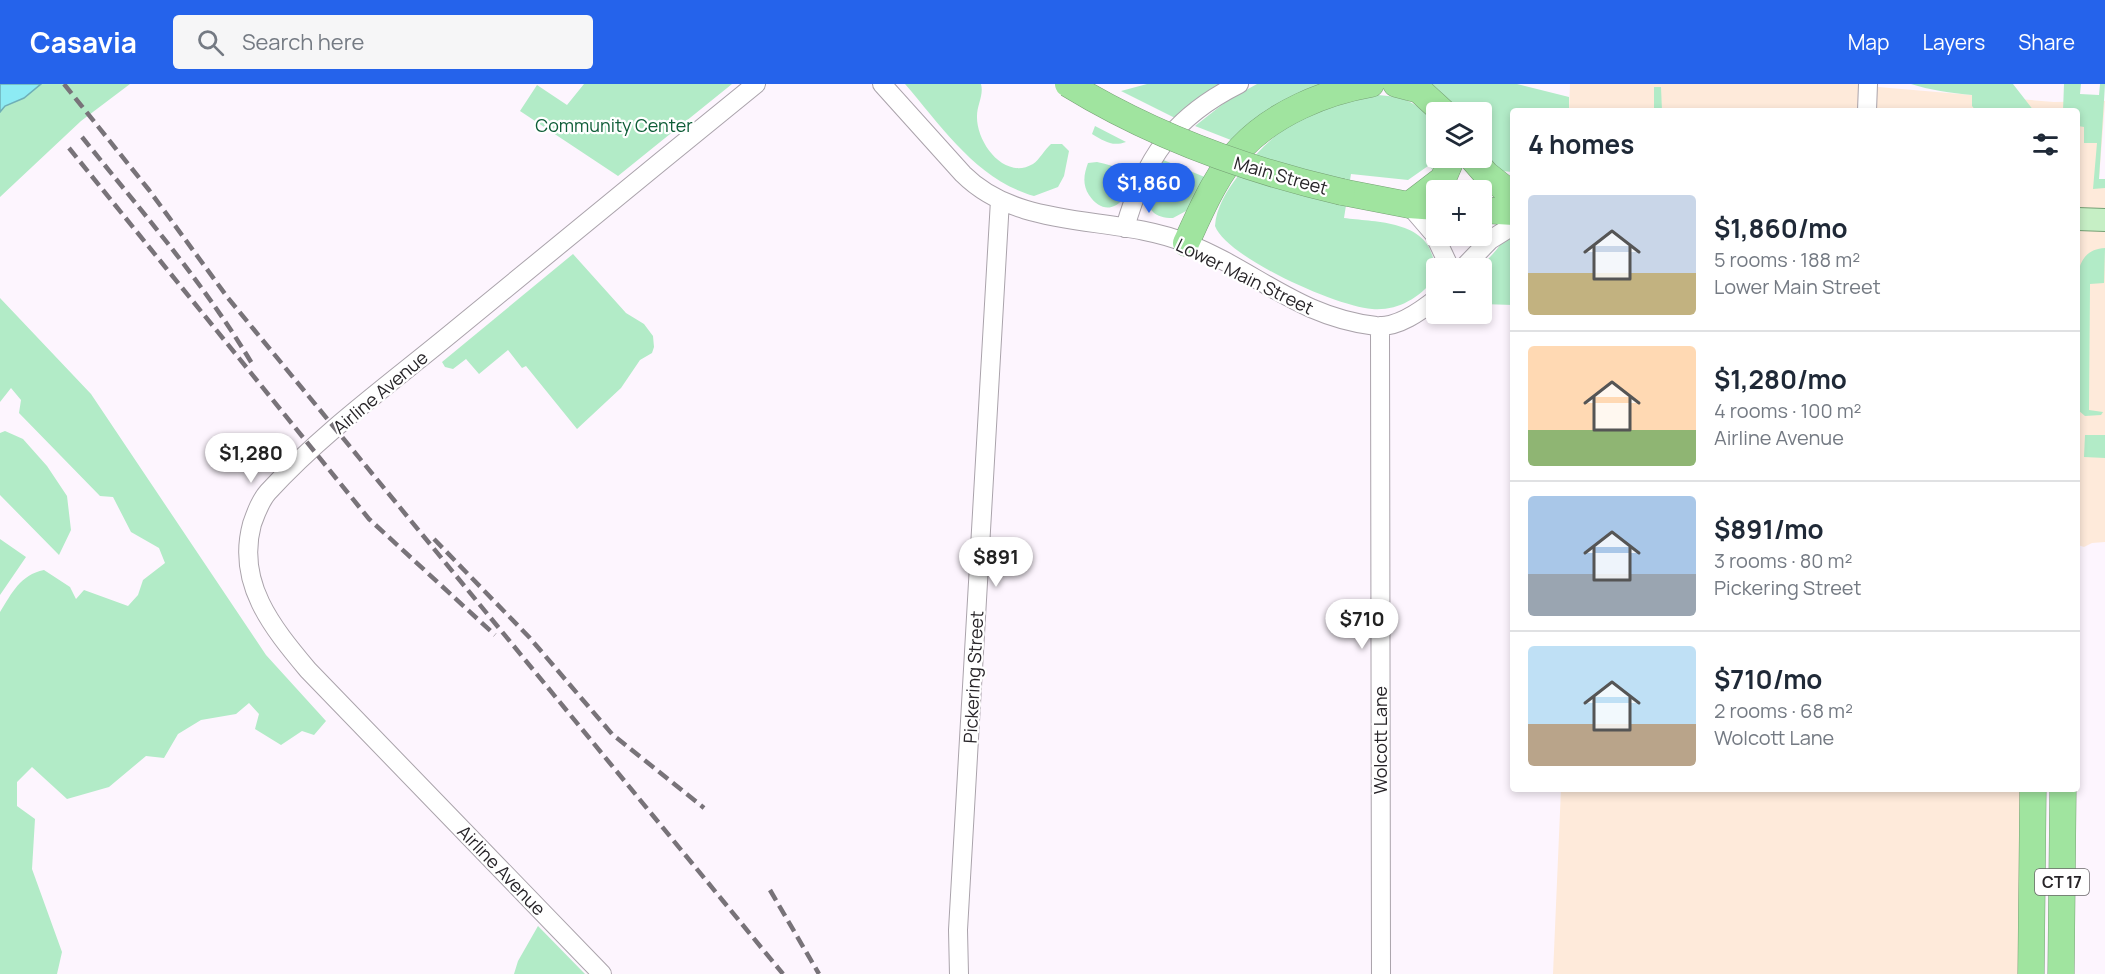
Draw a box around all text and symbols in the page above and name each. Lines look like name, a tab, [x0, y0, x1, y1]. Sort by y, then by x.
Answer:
search box	[173, 15, 593, 69]
text: Casavia	[30, 23, 137, 61]
icon: search	[194, 26, 227, 59]
text: Search here	[242, 27, 364, 57]
text: Map	[1848, 28, 1889, 56]
text: Layers	[1922, 28, 1985, 56]
text: Share	[2018, 28, 2075, 56]
map controls	[1426, 102, 1492, 324]
button: layers	[1426, 102, 1492, 168]
park label: Community Center	[535, 113, 693, 137]
text: 4 homes	[1528, 126, 1634, 162]
icon: filters	[2029, 128, 2062, 161]
street label: Main Street	[1231, 150, 1331, 200]
pin: $1,860	[1100, 163, 1198, 214]
text: $1,860	[1117, 169, 1181, 196]
button: +	[1426, 180, 1492, 246]
text: $1,860/mo	[1714, 210, 1847, 246]
icon: home	[1576, 219, 1648, 291]
street label: Lower Main Street	[1172, 232, 1318, 320]
text: 5 rooms · 188 m²	[1714, 246, 1860, 273]
button: −	[1426, 258, 1492, 324]
text: Lower Main Street	[1714, 273, 1881, 300]
street label: Airline Avenue	[328, 345, 432, 439]
text: $1,280/mo	[1714, 361, 1847, 397]
icon: home	[1576, 370, 1648, 442]
text: 4 rooms · 100 m²	[1714, 397, 1862, 424]
text: Airline Avenue	[1714, 424, 1844, 451]
pin: $1,280	[202, 433, 300, 484]
text: $1,280	[219, 439, 283, 466]
text: $891/mo	[1714, 511, 1824, 547]
icon: home	[1576, 520, 1648, 592]
pin: $891	[960, 537, 1032, 588]
text: $891	[973, 543, 1019, 570]
text: 3 rooms · 80 m²	[1714, 547, 1853, 574]
text: Pickering Street	[1714, 574, 1862, 601]
pin: $710	[1326, 599, 1398, 650]
text: $710	[1339, 605, 1385, 632]
street label: Pickering Street	[958, 610, 988, 744]
text: $710/mo	[1714, 661, 1822, 697]
icon: home	[1576, 670, 1648, 742]
street label: Wolcott Lane	[1368, 686, 1392, 794]
text: 2 rooms · 68 m²	[1714, 697, 1853, 724]
text: Wolcott Lane	[1714, 724, 1834, 751]
street label: Airline Avenue	[453, 820, 551, 920]
road number: CT 17	[2035, 869, 2089, 895]

